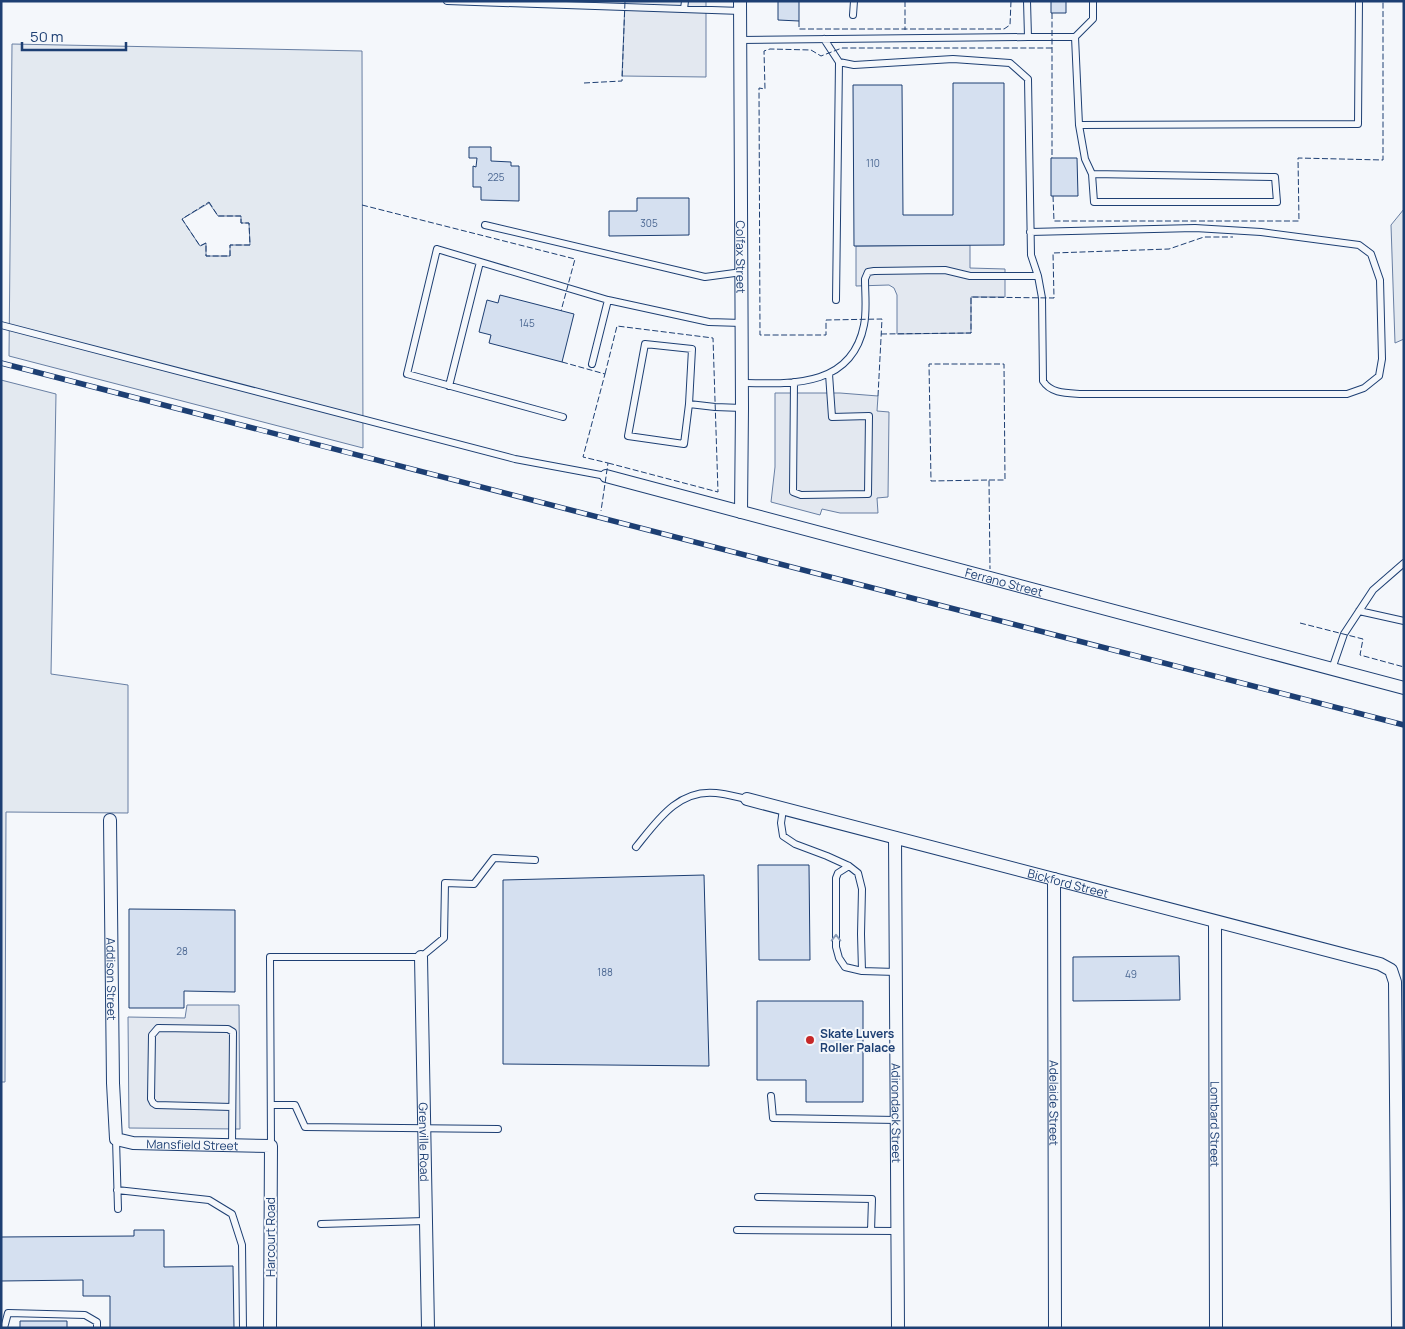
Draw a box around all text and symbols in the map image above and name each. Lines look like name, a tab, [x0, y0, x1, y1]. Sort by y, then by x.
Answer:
scale bar	[22, 20, 126, 52]
text: 50 m	[30, 26, 64, 47]
house number: 110	[866, 156, 880, 170]
house number: 225	[487, 170, 505, 184]
house number: 305	[640, 216, 658, 230]
street label: Colfax Street	[733, 220, 750, 294]
house number: 145	[519, 316, 535, 330]
street label: Ferrano Street	[963, 563, 1045, 600]
street label: Bickford Street	[1026, 864, 1111, 901]
one-way arrow	[831, 934, 841, 942]
street label: Addison Street	[103, 937, 121, 1021]
house number: 28	[176, 944, 188, 958]
house number: 188	[597, 965, 613, 979]
house number: 49	[1125, 967, 1137, 981]
place label: Skate Luvers Roller Palace	[820, 1025, 895, 1056]
marker: Skate Luvers Roller Palace	[804, 1034, 816, 1046]
street label: Adelaide Street	[1046, 1060, 1063, 1146]
street label: Adirondack Street	[888, 1063, 905, 1163]
street label: Lombard Street	[1207, 1081, 1224, 1167]
street label: Grenville Road	[415, 1102, 434, 1182]
street label: Mansfield Street	[146, 1135, 239, 1154]
street label: Harcourt Road	[262, 1197, 279, 1277]

